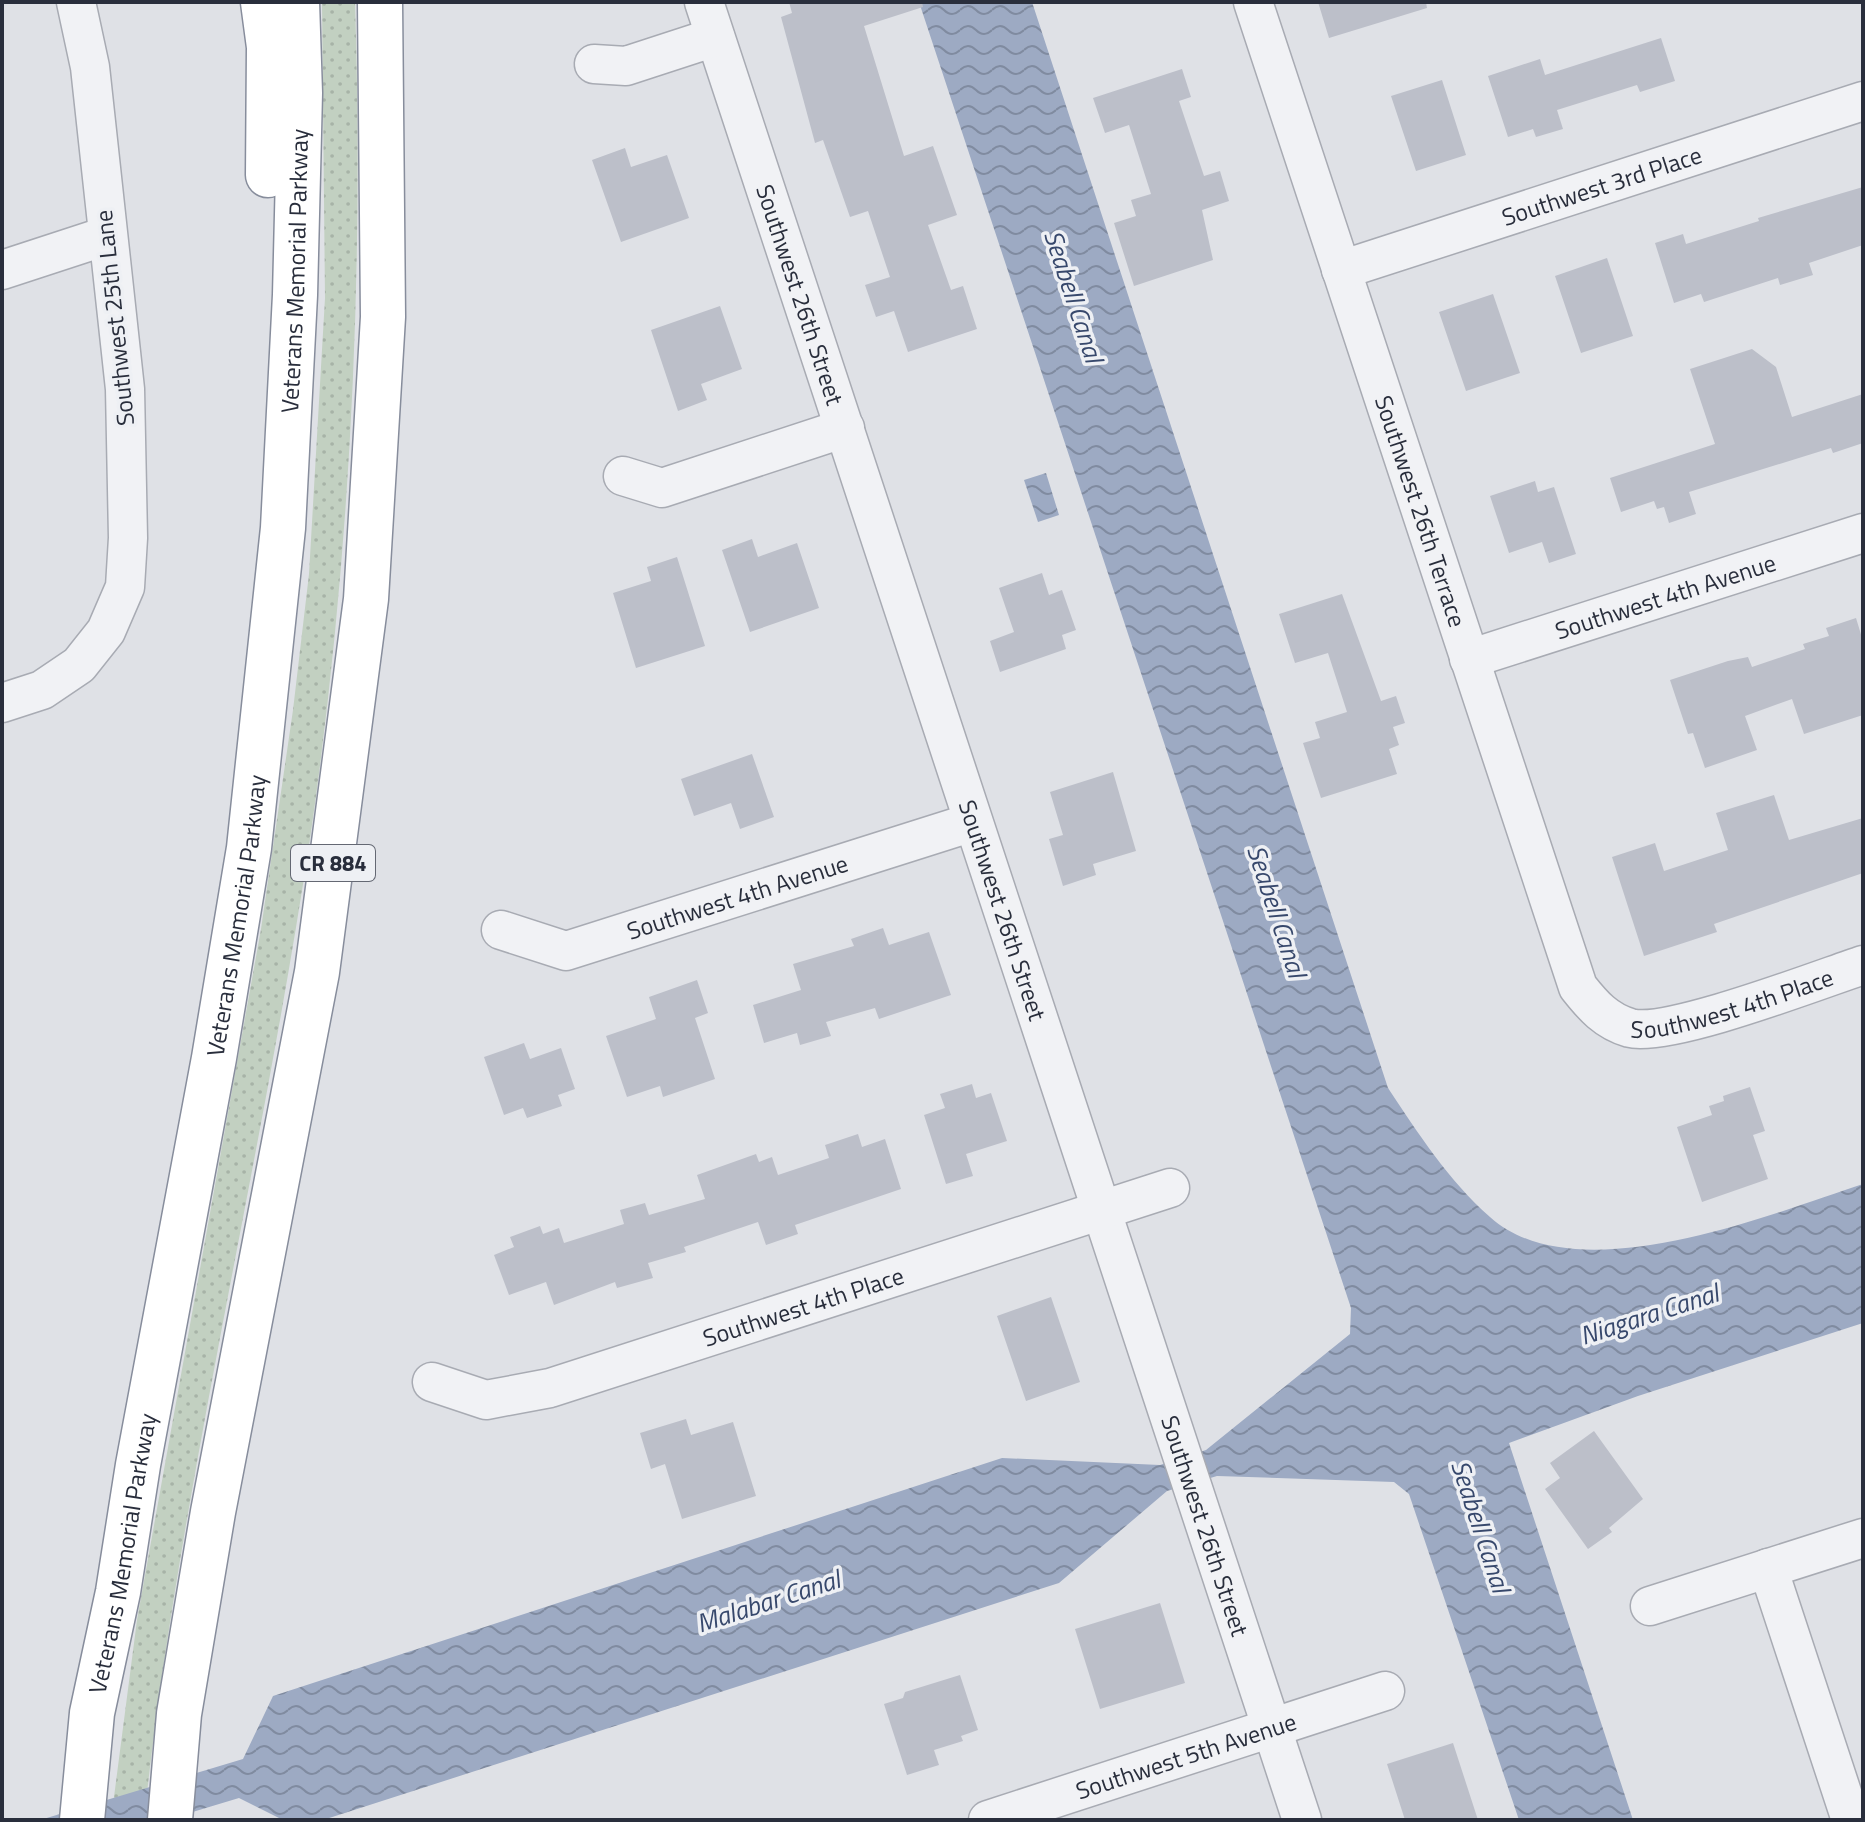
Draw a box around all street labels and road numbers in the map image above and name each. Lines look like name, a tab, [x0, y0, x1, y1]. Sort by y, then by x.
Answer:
street label: Veterans Memorial Parkway	[271, 128, 317, 414]
street label: Southwest 3rd Place	[1497, 136, 1706, 235]
street label: Southwest 26th Street	[747, 180, 853, 410]
street label: Southwest 25th Lane	[85, 208, 143, 428]
street label: Southwest 26th Terrace	[1366, 390, 1476, 632]
street label: Southwest 4th Avenue	[1550, 544, 1780, 648]
street label: Veterans Memorial Parkway	[197, 773, 275, 1059]
street label: Southwest 26th Street	[950, 795, 1056, 1026]
road number: CR 884	[291, 845, 375, 881]
street label: Southwest 4th Avenue	[622, 845, 852, 949]
street label: Southwest 4th Place	[1629, 959, 1838, 1047]
street label: Southwest 4th Place	[698, 1257, 908, 1356]
street label: Veterans Memorial Parkway	[79, 1410, 165, 1697]
street label: Southwest 26th Street	[1152, 1411, 1258, 1641]
street label: Southwest 5th Avenue	[1071, 1703, 1301, 1808]

